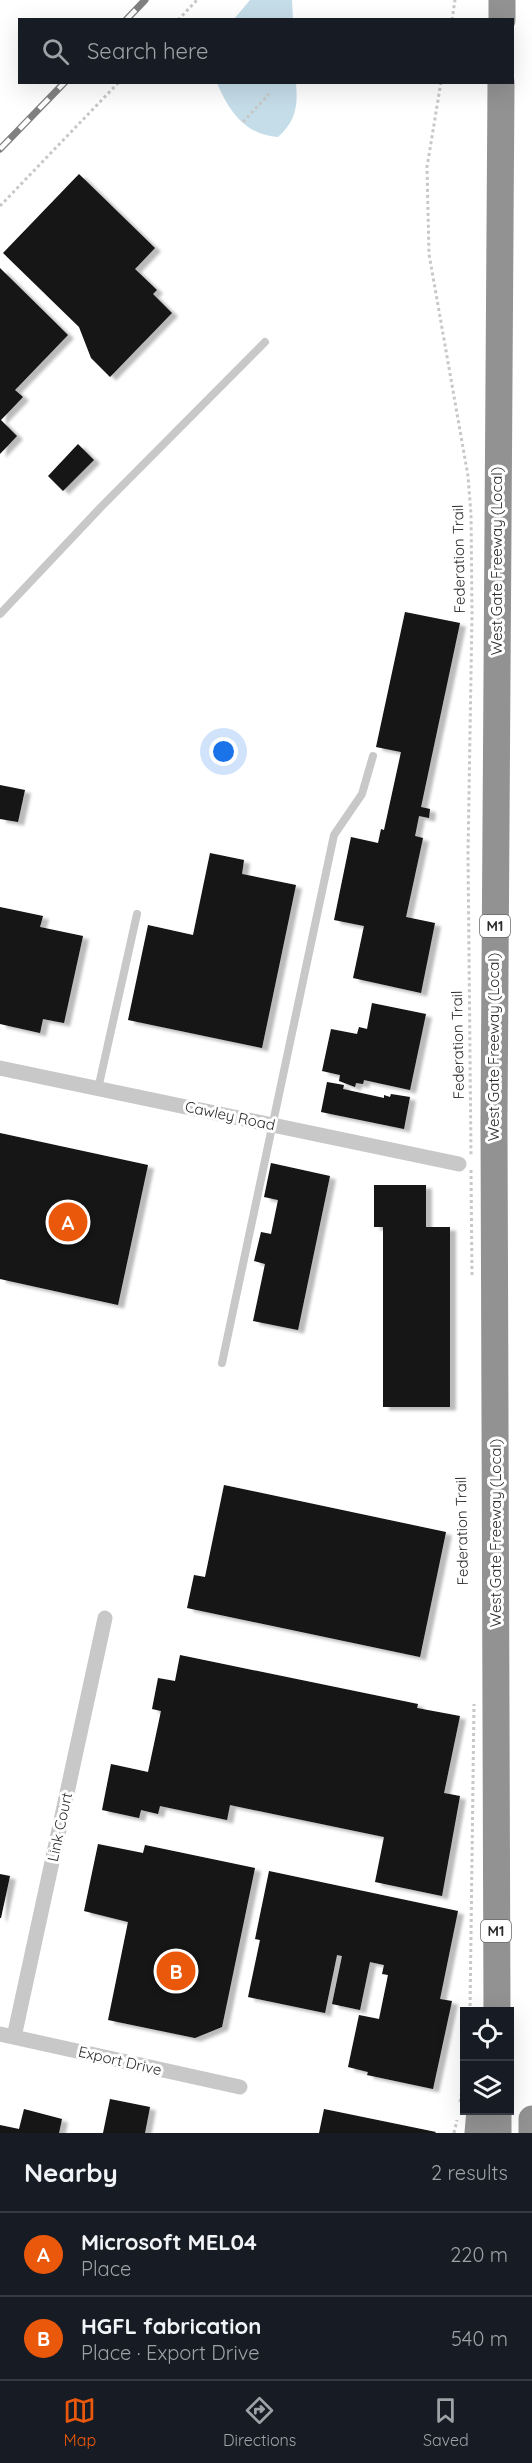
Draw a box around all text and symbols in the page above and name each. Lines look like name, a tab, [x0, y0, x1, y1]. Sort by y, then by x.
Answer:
search box	[18, 18, 514, 84]
icon: search	[39, 35, 72, 68]
text: Search here	[87, 37, 208, 65]
street label: West Gate Freeway (Local)	[487, 467, 506, 655]
street label: Federation Trail	[448, 505, 469, 613]
your location	[209, 737, 238, 766]
road number: M1	[480, 915, 510, 937]
street label: West Gate Freeway (Local)	[484, 953, 503, 1141]
street label: Federation Trail	[447, 991, 468, 1099]
street label: Cawley Road	[183, 1097, 277, 1134]
pin: A	[48, 1200, 88, 1244]
street label: West Gate Freeway (Local)	[486, 1439, 505, 1627]
street label: Federation Trail	[451, 1477, 472, 1585]
street label: Link Court	[43, 1791, 76, 1863]
road number: M1	[481, 1920, 511, 1942]
pin: B	[156, 1948, 195, 1994]
map controls	[460, 2007, 514, 2115]
button: locate	[460, 2007, 514, 2061]
street label: Export Drive	[77, 2042, 164, 2079]
button: layers	[460, 2061, 514, 2115]
text: Nearby	[24, 2156, 118, 2189]
text: 2 results	[431, 2160, 508, 2185]
text: Microsoft MEL04	[81, 2228, 257, 2256]
text: A	[37, 2242, 50, 2267]
text: 220 m	[450, 2242, 508, 2267]
text: Place	[81, 2256, 131, 2281]
text: HGFL fabrication	[81, 2312, 261, 2340]
text: B	[37, 2326, 50, 2351]
text: 540 m	[451, 2326, 508, 2351]
text: Place · Export Drive	[81, 2340, 259, 2365]
tab: Map	[63, 2394, 96, 2450]
tab: Directions	[223, 2394, 296, 2450]
tab: Saved	[423, 2394, 469, 2450]

